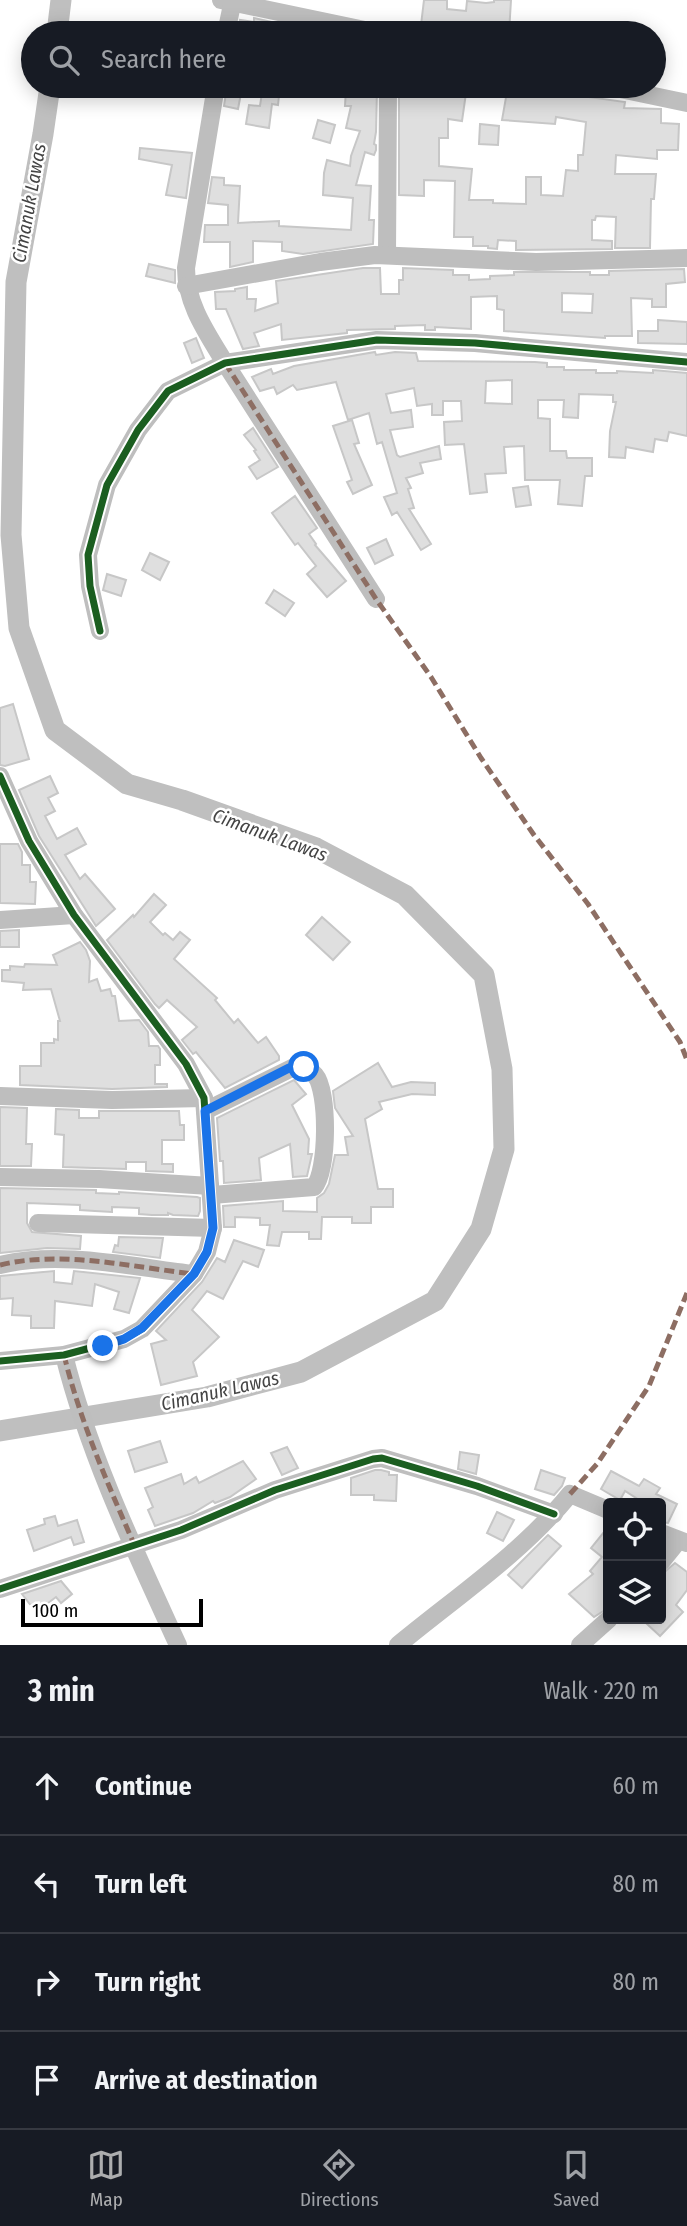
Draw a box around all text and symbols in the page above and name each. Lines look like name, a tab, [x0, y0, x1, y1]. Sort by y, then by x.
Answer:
search box	[21, 21, 666, 98]
icon: search	[45, 41, 83, 79]
text: Search here	[101, 44, 226, 75]
water label: Cimanuk Lawas	[7, 142, 51, 264]
water label: Cimanuk Lawas	[210, 804, 330, 866]
route start	[288, 1051, 319, 1082]
route end	[87, 1330, 118, 1361]
water label: Cimanuk Lawas	[159, 1366, 281, 1416]
map controls	[603, 1498, 666, 1624]
button: locate	[603, 1498, 666, 1561]
button: layers	[603, 1561, 666, 1624]
scale bar	[21, 1596, 203, 1628]
text: 100 m	[32, 1599, 78, 1622]
text: 3 min	[28, 1673, 95, 1709]
text: Walk · 220 m	[544, 1677, 659, 1705]
icon: ahead	[28, 1767, 66, 1805]
text: Continue	[95, 1771, 192, 1802]
text: 60 m	[613, 1772, 659, 1800]
icon: left	[28, 1865, 66, 1903]
text: Turn left	[95, 1869, 187, 1900]
text: 80 m	[612, 1870, 659, 1898]
icon: right	[28, 1963, 66, 2001]
text: Turn right	[95, 1967, 201, 1998]
text: 80 m	[612, 1968, 659, 1996]
icon: arrive	[28, 2061, 66, 2099]
text: Arrive at destination	[95, 2065, 318, 2096]
tab: Map	[87, 2146, 125, 2211]
tab: Directions	[300, 2146, 379, 2211]
tab: Saved	[553, 2146, 600, 2211]

